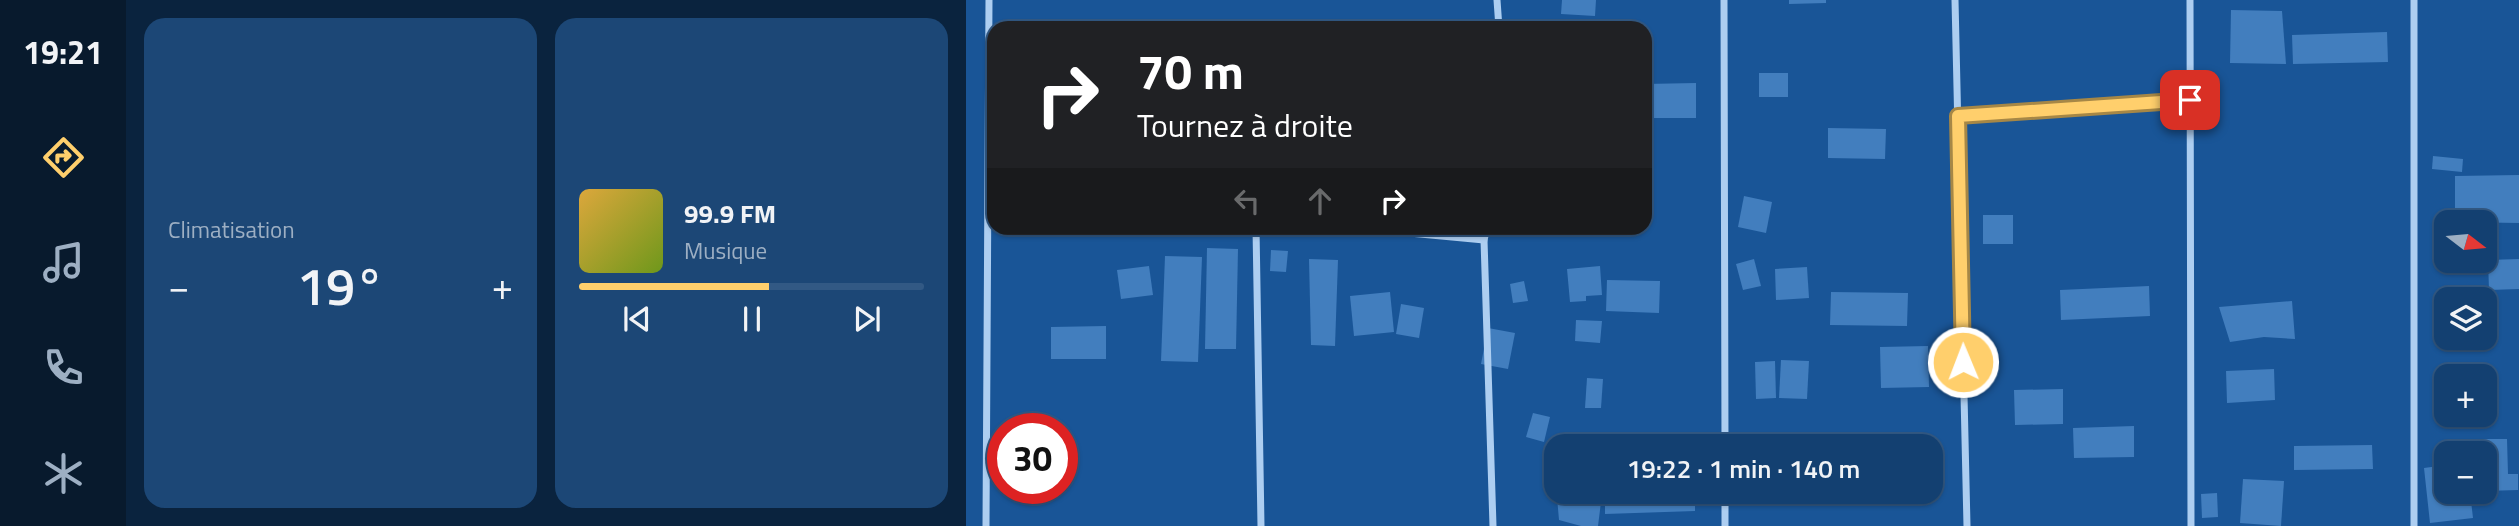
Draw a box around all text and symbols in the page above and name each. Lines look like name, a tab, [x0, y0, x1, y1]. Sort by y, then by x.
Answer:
text: 19:21	[23, 28, 103, 76]
text: 70 m	[1137, 33, 1244, 108]
icon: right	[1022, 49, 1113, 140]
pin	[2160, 70, 2220, 130]
icon: arrive	[2171, 81, 2209, 119]
text: Tournez à droite	[1137, 101, 1353, 149]
icon: directions	[39, 133, 88, 182]
icon: left	[1228, 182, 1266, 220]
icon: ahead	[1301, 182, 1339, 220]
icon: right	[1374, 182, 1412, 220]
text: 99.9 FM	[684, 194, 776, 233]
north arrow	[2434, 210, 2497, 273]
map controls	[2434, 210, 2497, 504]
text: Climatisation	[168, 212, 295, 247]
text: Musique	[684, 233, 767, 268]
icon: music	[39, 238, 88, 287]
text: 19°	[297, 246, 384, 325]
text: −	[168, 257, 189, 315]
text: +	[492, 257, 513, 315]
button: layers	[2434, 287, 2497, 350]
icon: previous	[618, 300, 656, 338]
icon: pause	[733, 300, 771, 338]
icon: next	[848, 300, 886, 338]
position arrow	[1926, 325, 2000, 399]
icon: phone	[39, 343, 88, 392]
button: +	[2434, 364, 2497, 427]
speed limit sign: 30	[987, 413, 1078, 504]
button: −	[2434, 441, 2497, 504]
icon: climate	[39, 449, 88, 498]
text: 19:22 · 1 min · 140 m	[1627, 449, 1860, 488]

